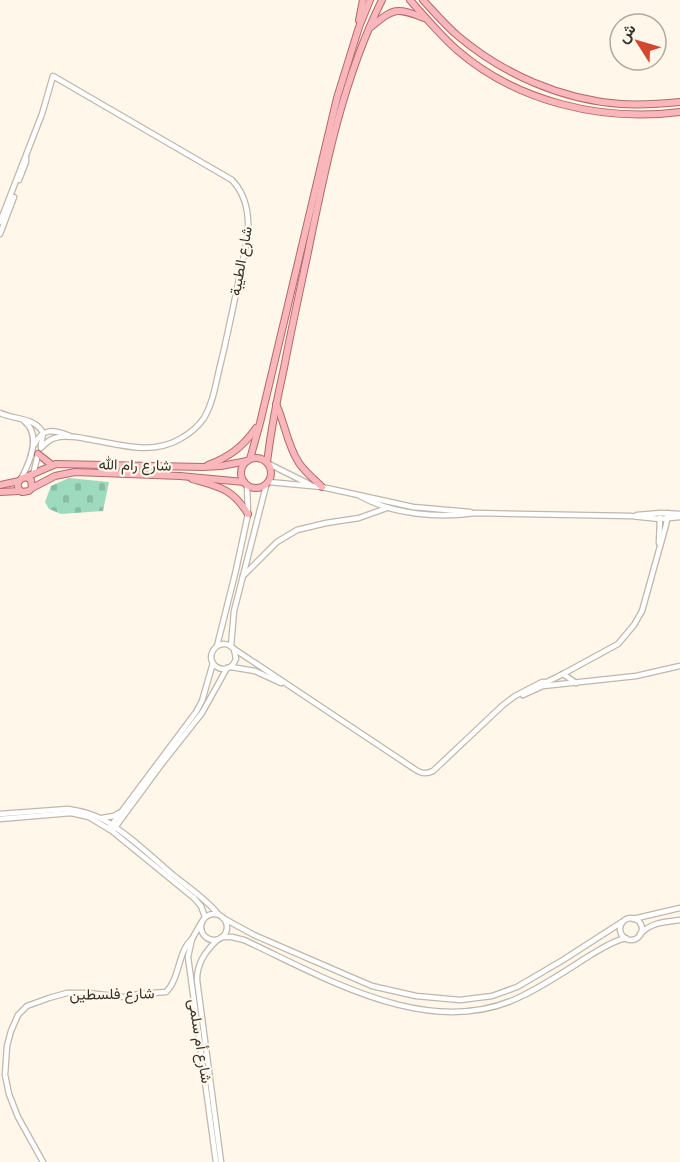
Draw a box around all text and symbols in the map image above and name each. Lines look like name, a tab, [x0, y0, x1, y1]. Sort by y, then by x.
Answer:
north arrow	[608, 12, 668, 72]
text: ش	[612, 19, 640, 47]
street label: شارع الطيبة	[225, 224, 258, 298]
street label: شارع رام الله	[98, 454, 172, 477]
street label: شارع فلسطين	[69, 983, 155, 1006]
street label: شارع أم سلمى	[182, 997, 217, 1085]

